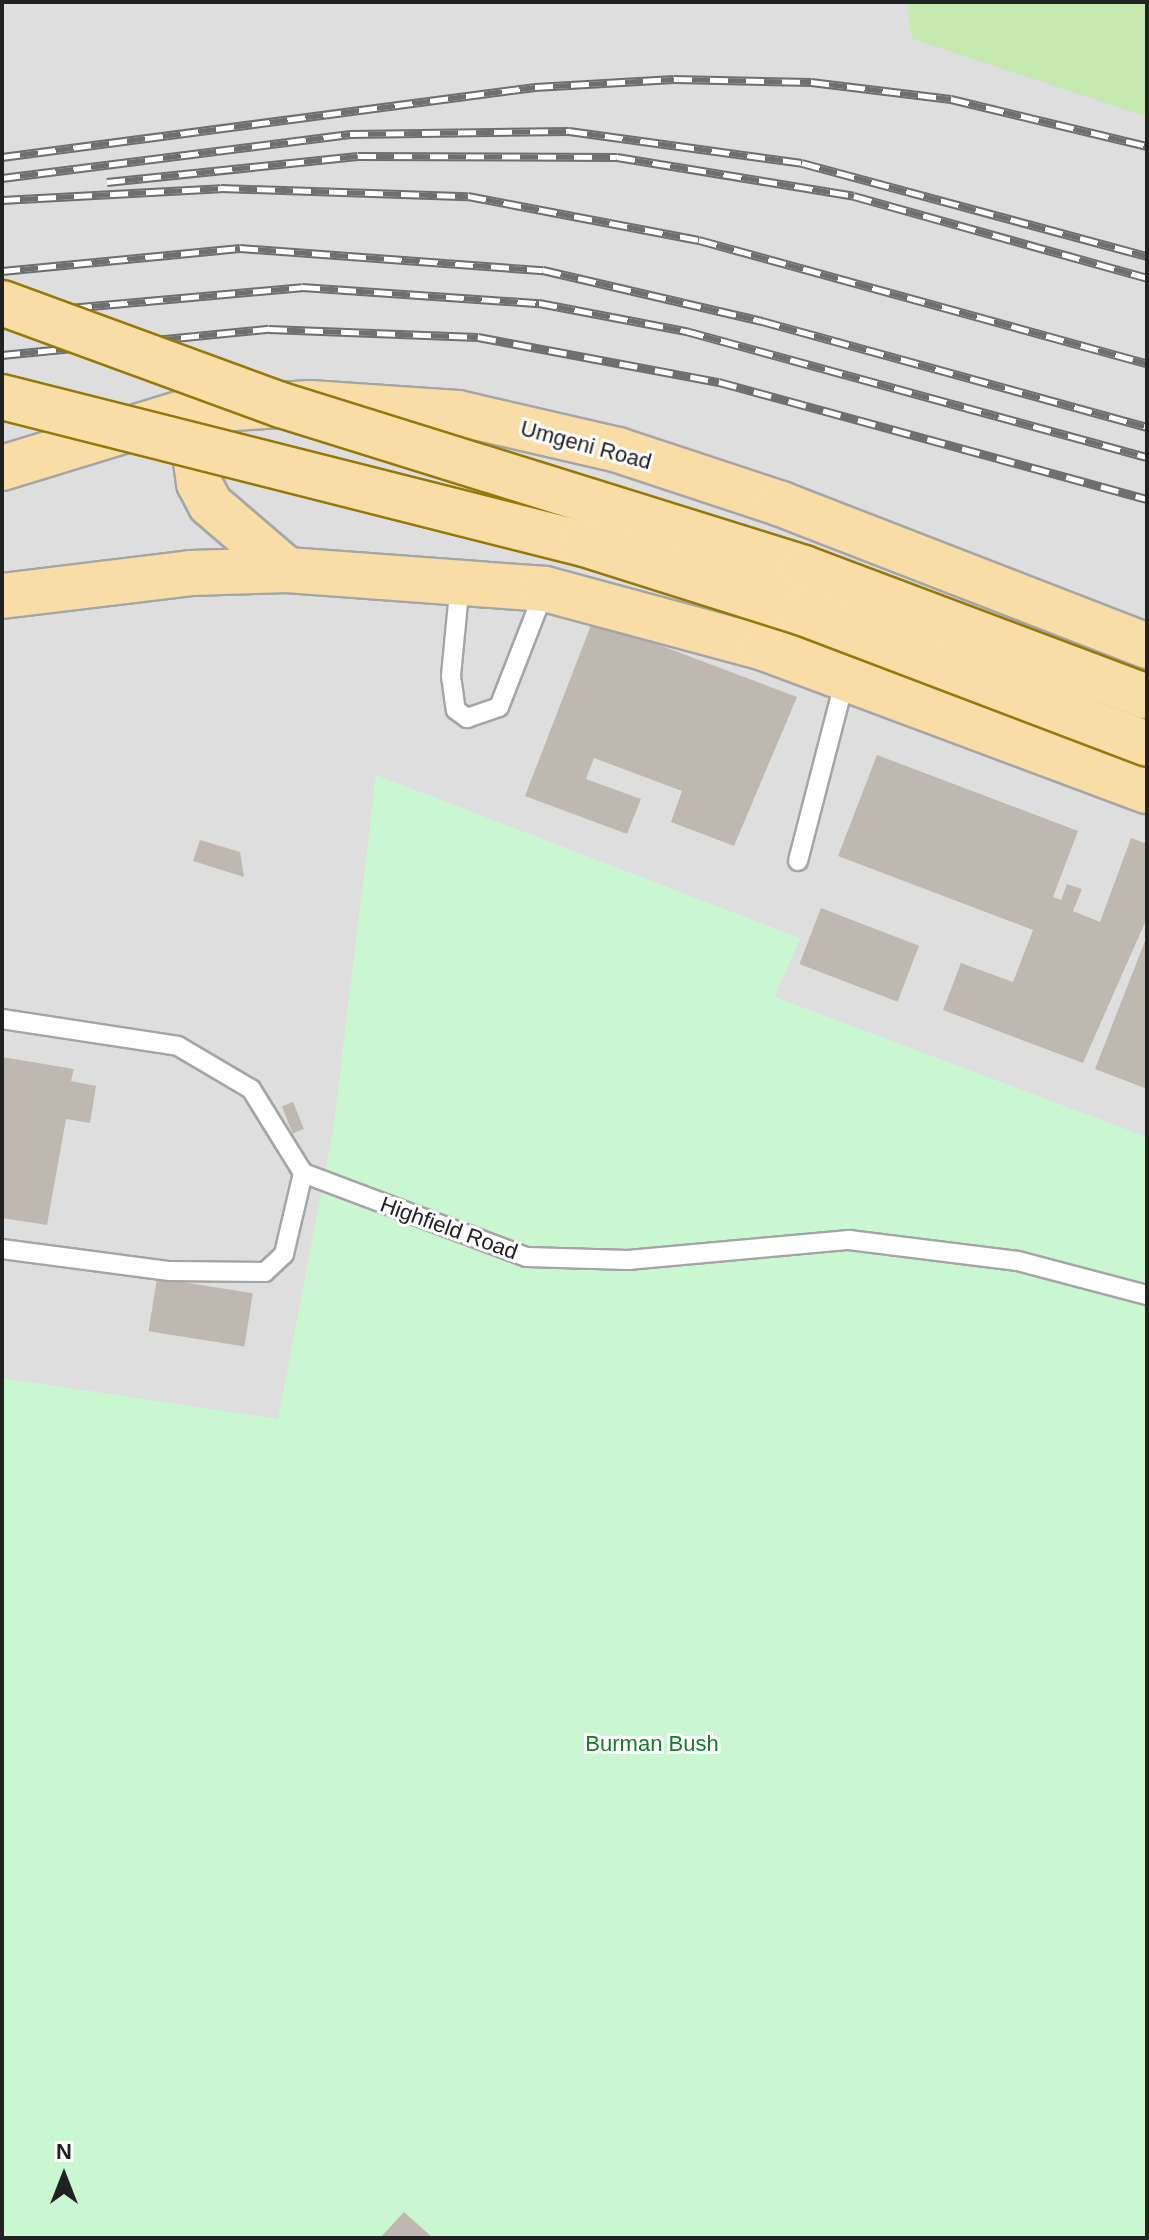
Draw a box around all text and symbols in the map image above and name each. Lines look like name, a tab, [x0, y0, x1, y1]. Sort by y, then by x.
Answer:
street label: Umgeni Road	[518, 415, 654, 475]
street label: Highfield Road	[377, 1191, 521, 1265]
park label: Burman Bush	[585, 1731, 719, 1757]
north arrow	[24, 2136, 104, 2216]
text: N	[56, 2139, 72, 2164]

